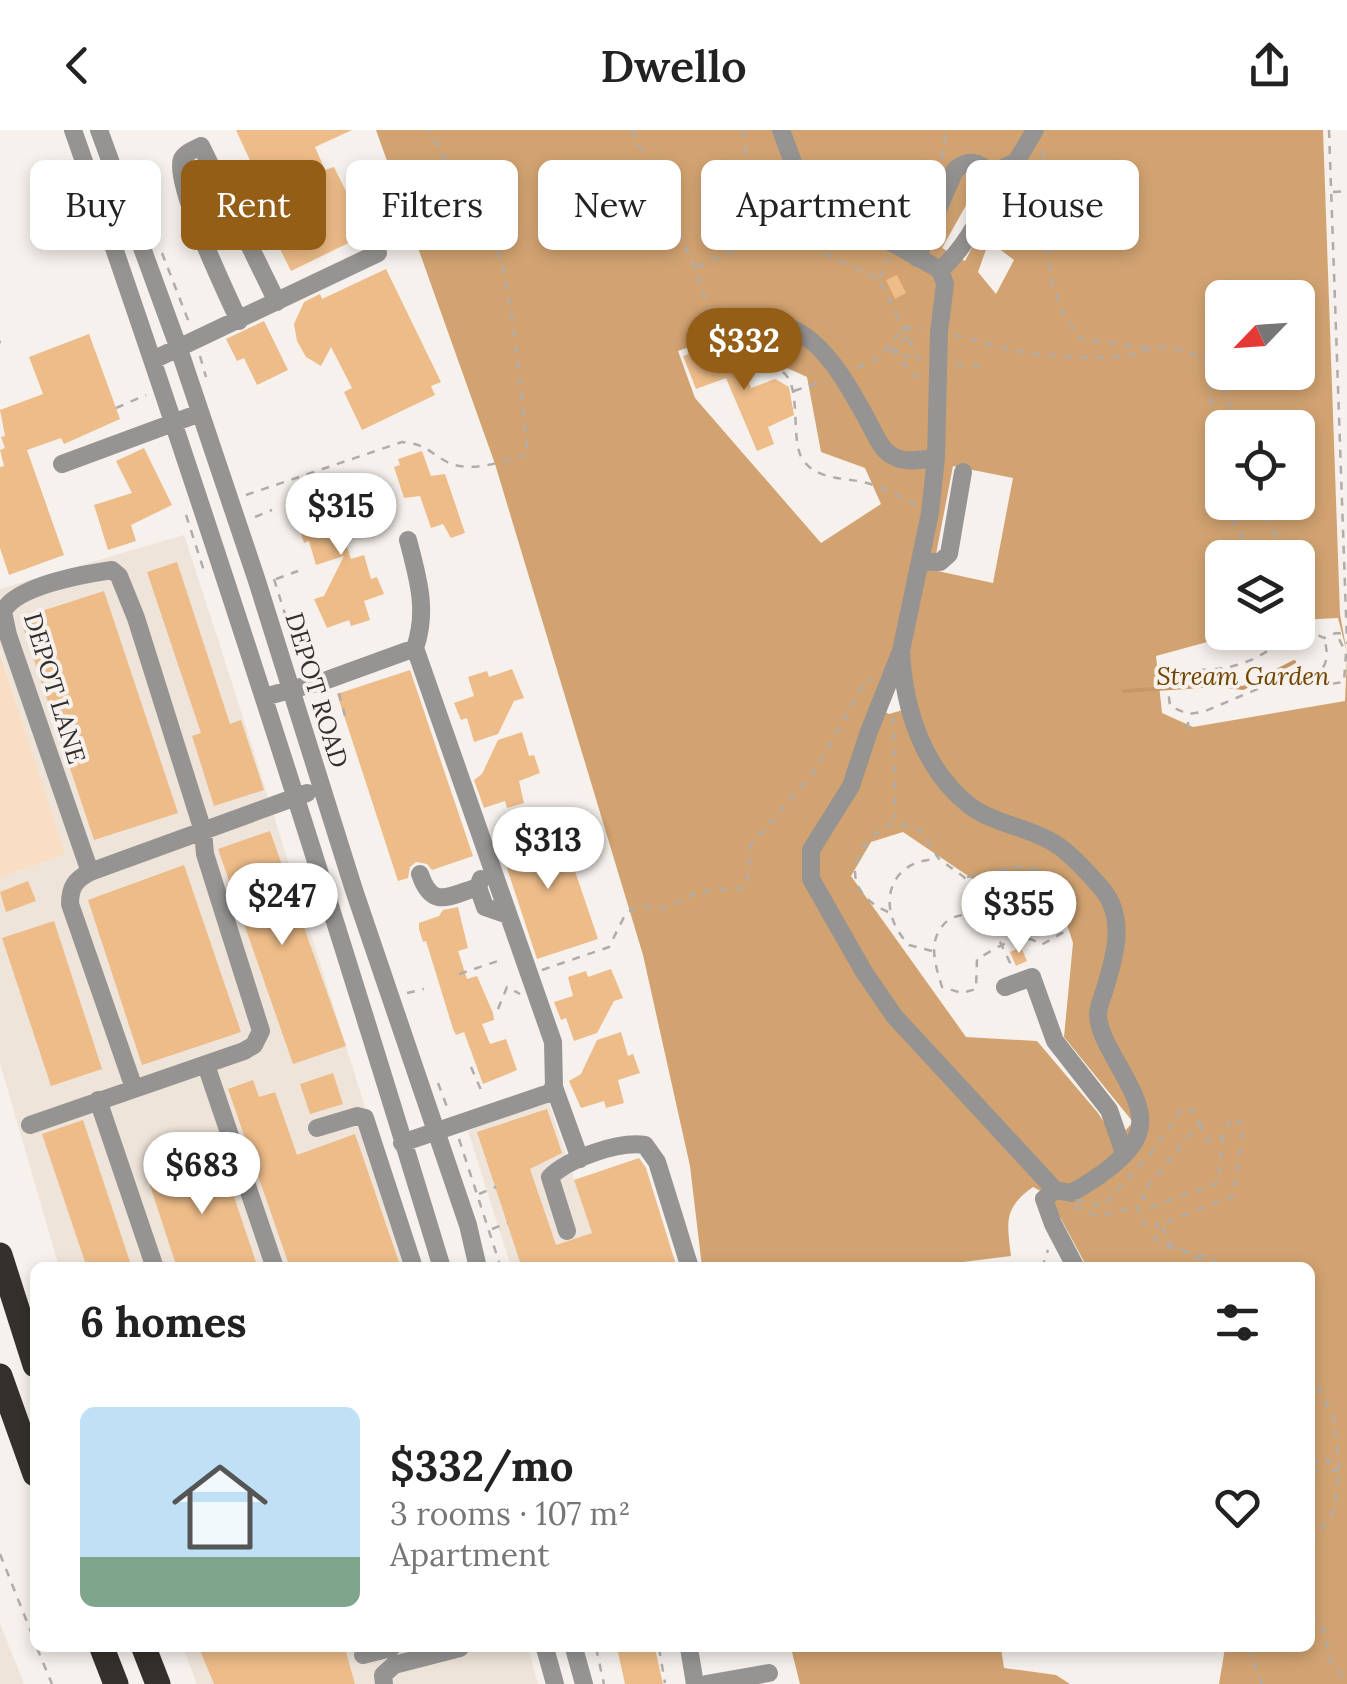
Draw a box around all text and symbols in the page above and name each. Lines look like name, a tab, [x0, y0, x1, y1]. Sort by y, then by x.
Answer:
text: Dwello	[600, 37, 747, 94]
icon: back	[50, 38, 105, 93]
icon: share	[1242, 38, 1297, 93]
chip: Buy	[30, 160, 161, 250]
chip: Rent	[181, 160, 326, 250]
chip: Filters	[346, 160, 518, 250]
chip: New	[538, 160, 681, 250]
chip: Apartment	[701, 160, 946, 250]
chip: House	[966, 160, 1139, 250]
north arrow	[1205, 280, 1315, 390]
map controls	[1205, 280, 1315, 650]
pin: $332	[685, 308, 803, 393]
text: $332	[708, 320, 780, 361]
button: locate	[1205, 410, 1315, 520]
pin: $315	[282, 473, 400, 558]
text: $315	[307, 485, 375, 526]
button: layers	[1205, 540, 1315, 650]
street label: DEPOT ROAD	[278, 608, 356, 772]
street label: DEPOT LANE	[17, 609, 93, 767]
park label: Stream Garden	[1156, 660, 1330, 692]
pin: $313	[489, 807, 607, 892]
text: $313	[514, 819, 582, 860]
pin: $247	[223, 863, 341, 948]
pin: $355	[960, 871, 1078, 956]
text: $247	[248, 875, 316, 916]
text: $355	[983, 883, 1055, 924]
pin: $683	[143, 1132, 261, 1217]
text: $683	[165, 1144, 239, 1185]
text: 6 homes	[80, 1295, 247, 1349]
icon: filters	[1210, 1295, 1265, 1350]
text: $332/mo	[390, 1439, 573, 1493]
icon: home	[160, 1447, 280, 1567]
icon: heart	[1210, 1480, 1265, 1535]
text: 3 rooms · 107 m²	[390, 1493, 630, 1534]
text: Apartment	[390, 1534, 550, 1575]

